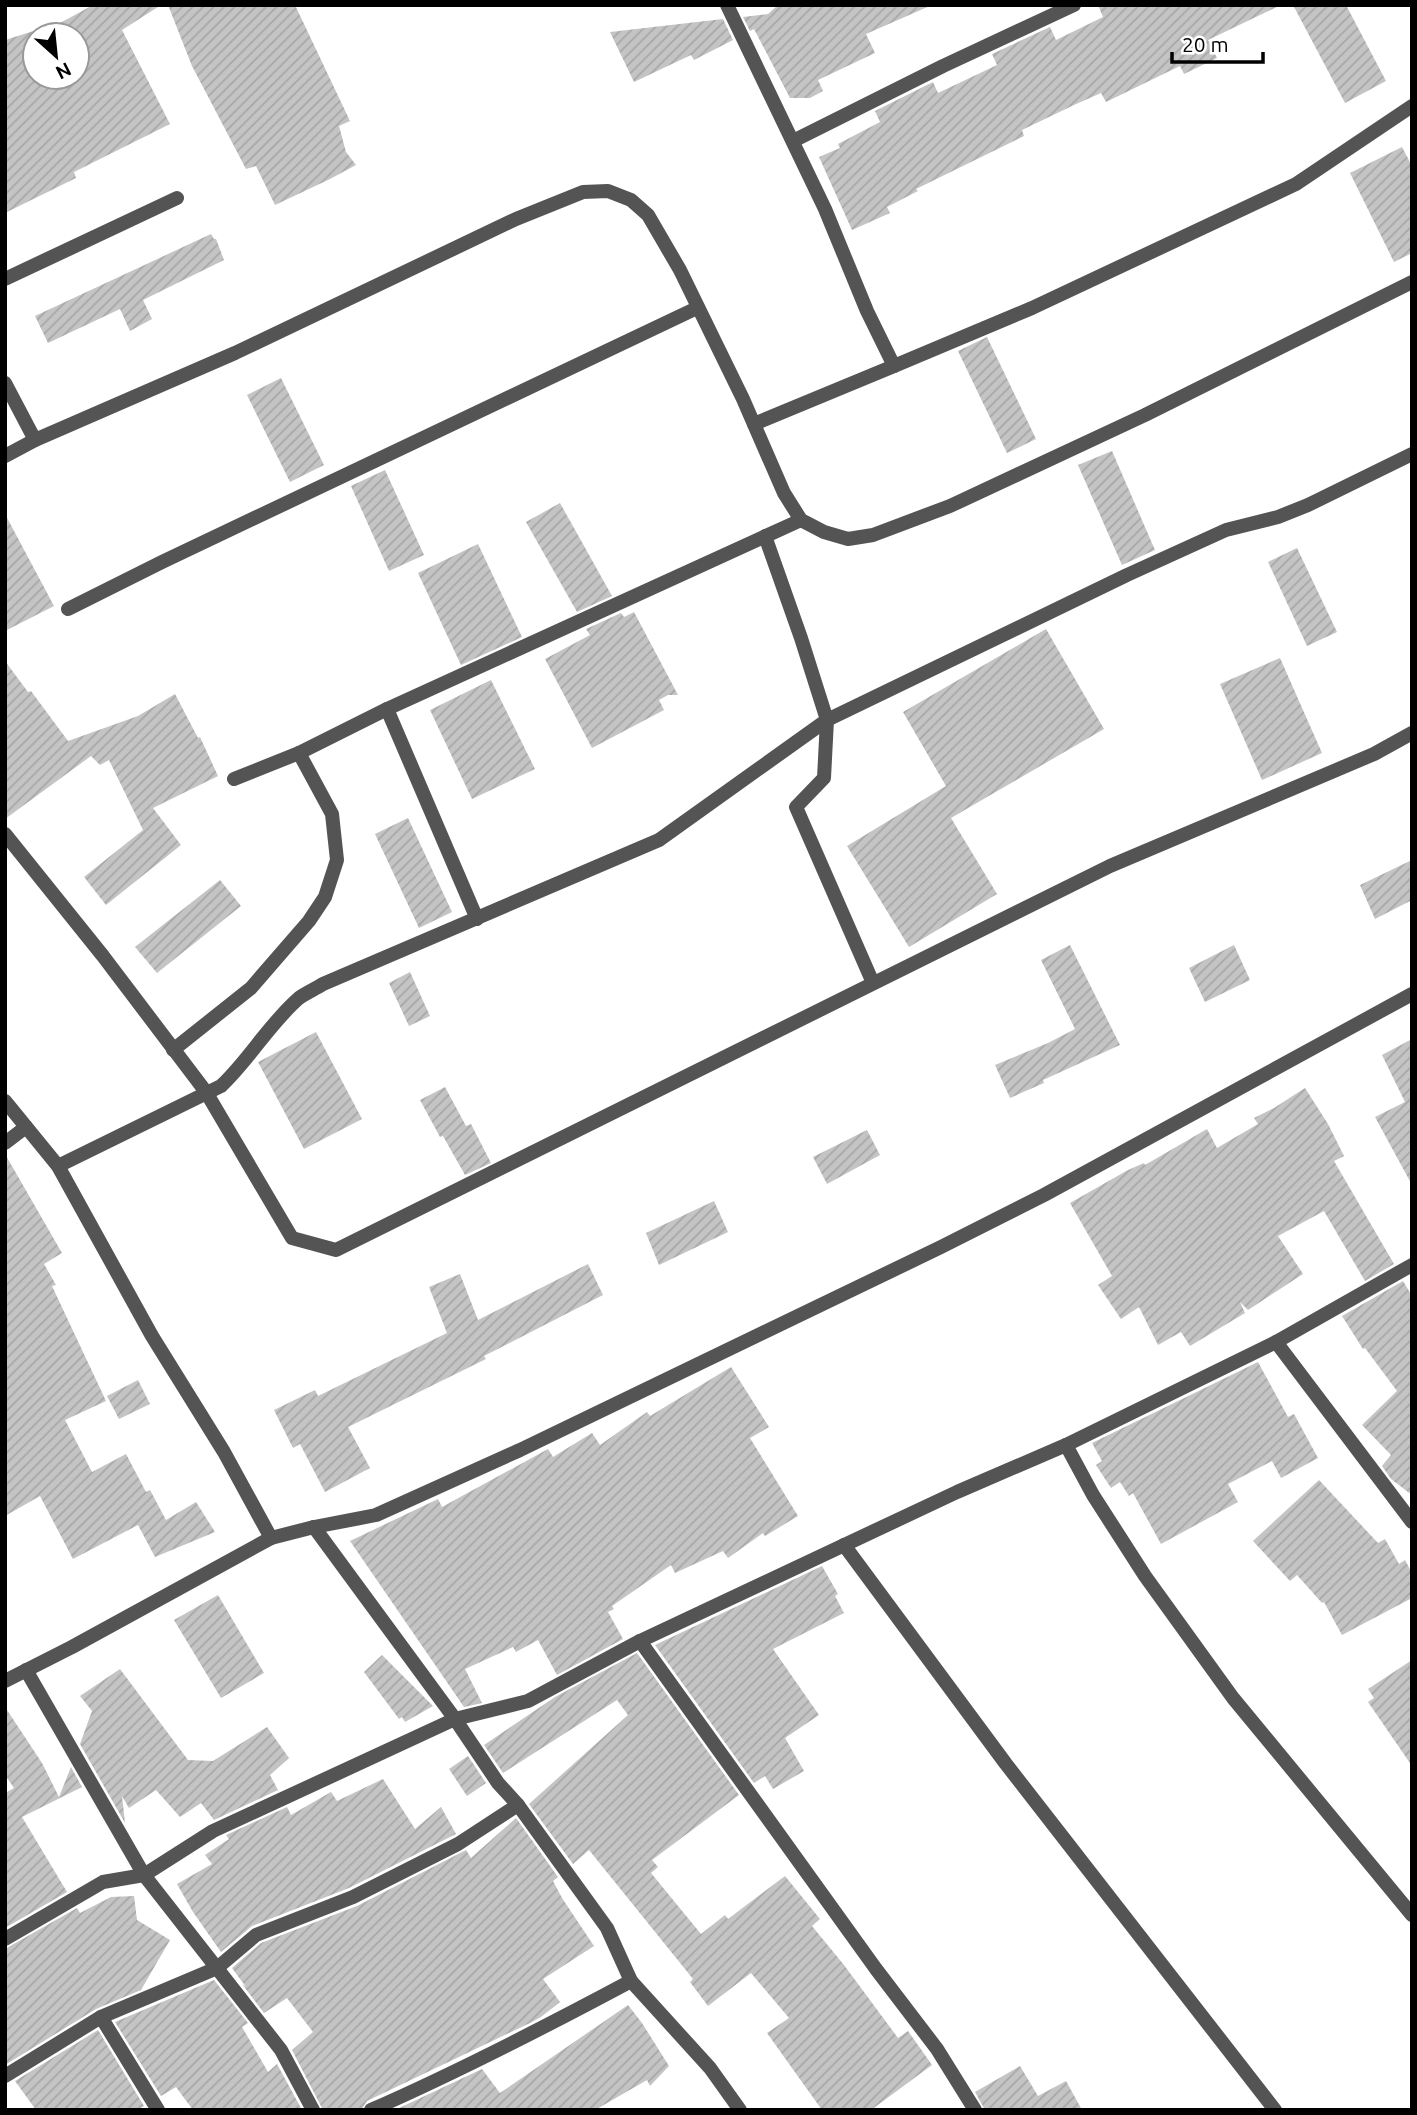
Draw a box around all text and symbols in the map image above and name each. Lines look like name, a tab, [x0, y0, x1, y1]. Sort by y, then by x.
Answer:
north arrow	[21, 21, 91, 91]
scale bar	[1172, 21, 1263, 65]
text: 20 m	[1182, 32, 1229, 56]
text: N	[52, 58, 75, 84]

